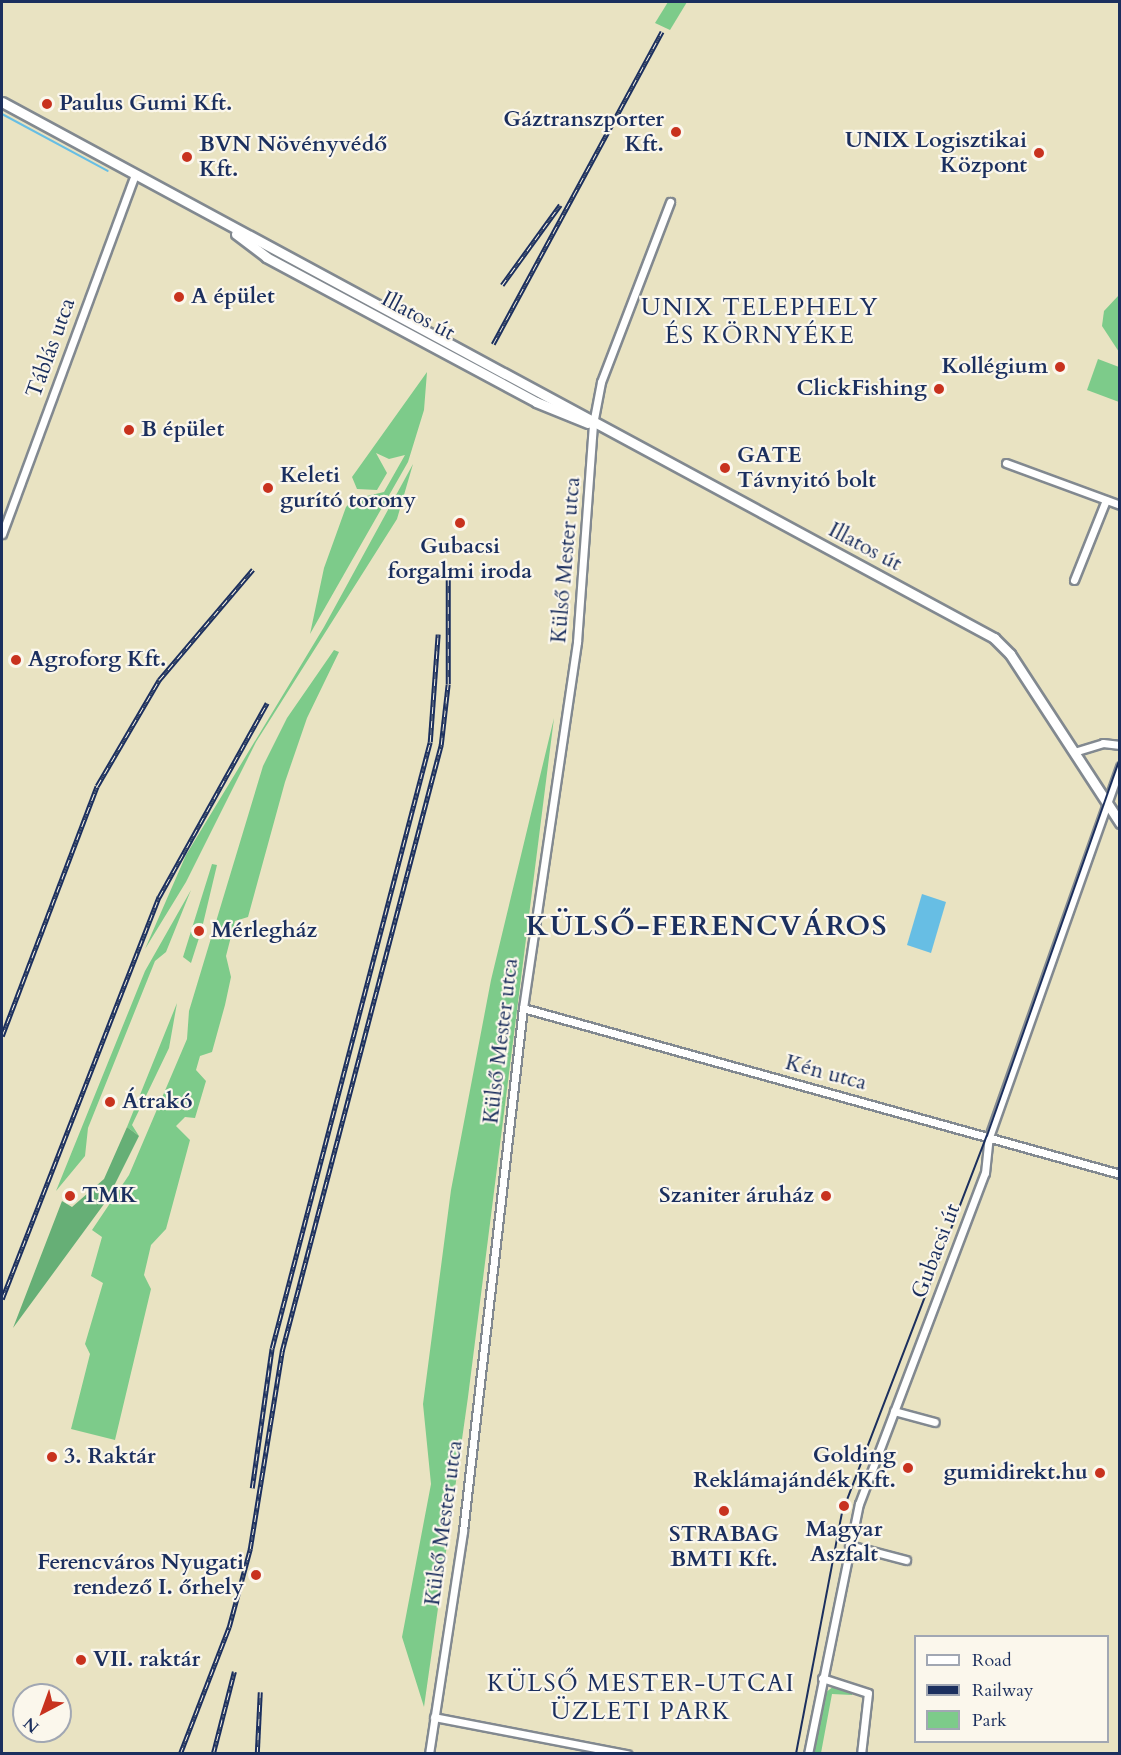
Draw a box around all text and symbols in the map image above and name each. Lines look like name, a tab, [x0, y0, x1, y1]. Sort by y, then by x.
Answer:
place label: Paulus Gumi Kft.	[59, 91, 232, 117]
marker: Paulus Gumi Kft.	[40, 97, 54, 111]
place label: Gáztranszporter Kft.	[503, 106, 664, 158]
marker: Gáztranszporter Kft.	[669, 125, 683, 139]
place label: UNIX Logisztikai Központ	[845, 127, 1027, 178]
place label: BVN Növényvédő Kft.	[199, 131, 387, 182]
marker: UNIX Logisztikai Központ	[1032, 146, 1046, 160]
marker: BVN Növényvédő Kft.	[180, 150, 194, 164]
place label: A épület	[191, 284, 275, 310]
street label: Illatos út	[377, 286, 459, 346]
marker: A épület	[172, 290, 186, 304]
street label: Táblás utca	[21, 294, 81, 402]
district label: UNIX TELEPHELY ÉS KÖRNYÉKE	[641, 294, 879, 350]
place label: Kollégium	[942, 354, 1048, 380]
marker: Kollégium	[1053, 360, 1067, 374]
place label: ClickFishing	[796, 376, 927, 402]
marker: ClickFishing	[932, 382, 946, 396]
place label: B épület	[141, 417, 224, 443]
marker: B épület	[122, 423, 136, 437]
place label: GATE Távnyitó bolt	[737, 442, 876, 494]
marker: GATE Távnyitó bolt	[718, 461, 732, 475]
place label: Keleti gurító torony	[280, 462, 416, 514]
street label: Külső Mester utca	[546, 476, 586, 644]
marker: Keleti gurító torony	[261, 481, 275, 495]
marker: Gubacsi forgalmi iroda	[453, 516, 467, 530]
street label: Illatos út	[824, 517, 906, 577]
place label: Gubacsi forgalmi iroda	[388, 533, 532, 584]
place label: Agroforg Kft.	[28, 647, 166, 673]
marker: Agroforg Kft.	[9, 653, 23, 667]
district label: KÜLSŐ-FERENCVÁROS	[526, 909, 888, 943]
place label: Mérlegház	[211, 918, 317, 944]
marker: Mérlegház	[192, 924, 206, 938]
street label: Külső Mester utca	[478, 957, 524, 1125]
street label: Kén utca	[782, 1049, 870, 1097]
place label: Átrakó	[122, 1089, 193, 1115]
marker: Átrakó	[103, 1095, 117, 1109]
place label: TMK	[82, 1183, 137, 1209]
place label: Szaniter áruház	[659, 1183, 814, 1209]
marker: TMK	[63, 1189, 77, 1203]
marker: Szaniter áruház	[819, 1189, 833, 1203]
street label: Gubacsi út	[906, 1200, 966, 1302]
street label: Külső Mester utca	[419, 1439, 469, 1607]
place label: Golding Reklámajándék Kft.	[693, 1442, 896, 1494]
place label: 3. Raktár	[64, 1444, 156, 1470]
marker: 3. Raktár	[45, 1450, 59, 1464]
place label: gumidirekt.hu	[943, 1460, 1088, 1486]
marker: Golding Reklámajándék Kft.	[901, 1461, 915, 1475]
marker: gumidirekt.hu	[1093, 1466, 1107, 1480]
marker: Magyar Aszfalt	[837, 1499, 851, 1513]
marker: STRABAG BMTI Kft.	[717, 1504, 731, 1518]
place label: Magyar Aszfalt	[805, 1516, 883, 1568]
place label: STRABAG BMTI Kft.	[669, 1521, 779, 1572]
place label: Ferencváros Nyugati rendező I. őrhely	[37, 1549, 244, 1600]
marker: Ferencváros Nyugati rendező I. őrhely	[249, 1568, 263, 1582]
legend	[914, 1635, 1109, 1743]
place label: VII. raktár	[93, 1647, 200, 1673]
text: Road	[972, 1648, 1012, 1673]
marker: VII. raktár	[74, 1653, 88, 1667]
district label: KÜLSŐ MESTER-UTCAI ÜZLETI PARK	[487, 1670, 795, 1726]
text: Railway	[972, 1678, 1034, 1703]
north arrow	[12, 1683, 72, 1743]
text: Park	[972, 1708, 1007, 1733]
text: N	[19, 1712, 44, 1738]

